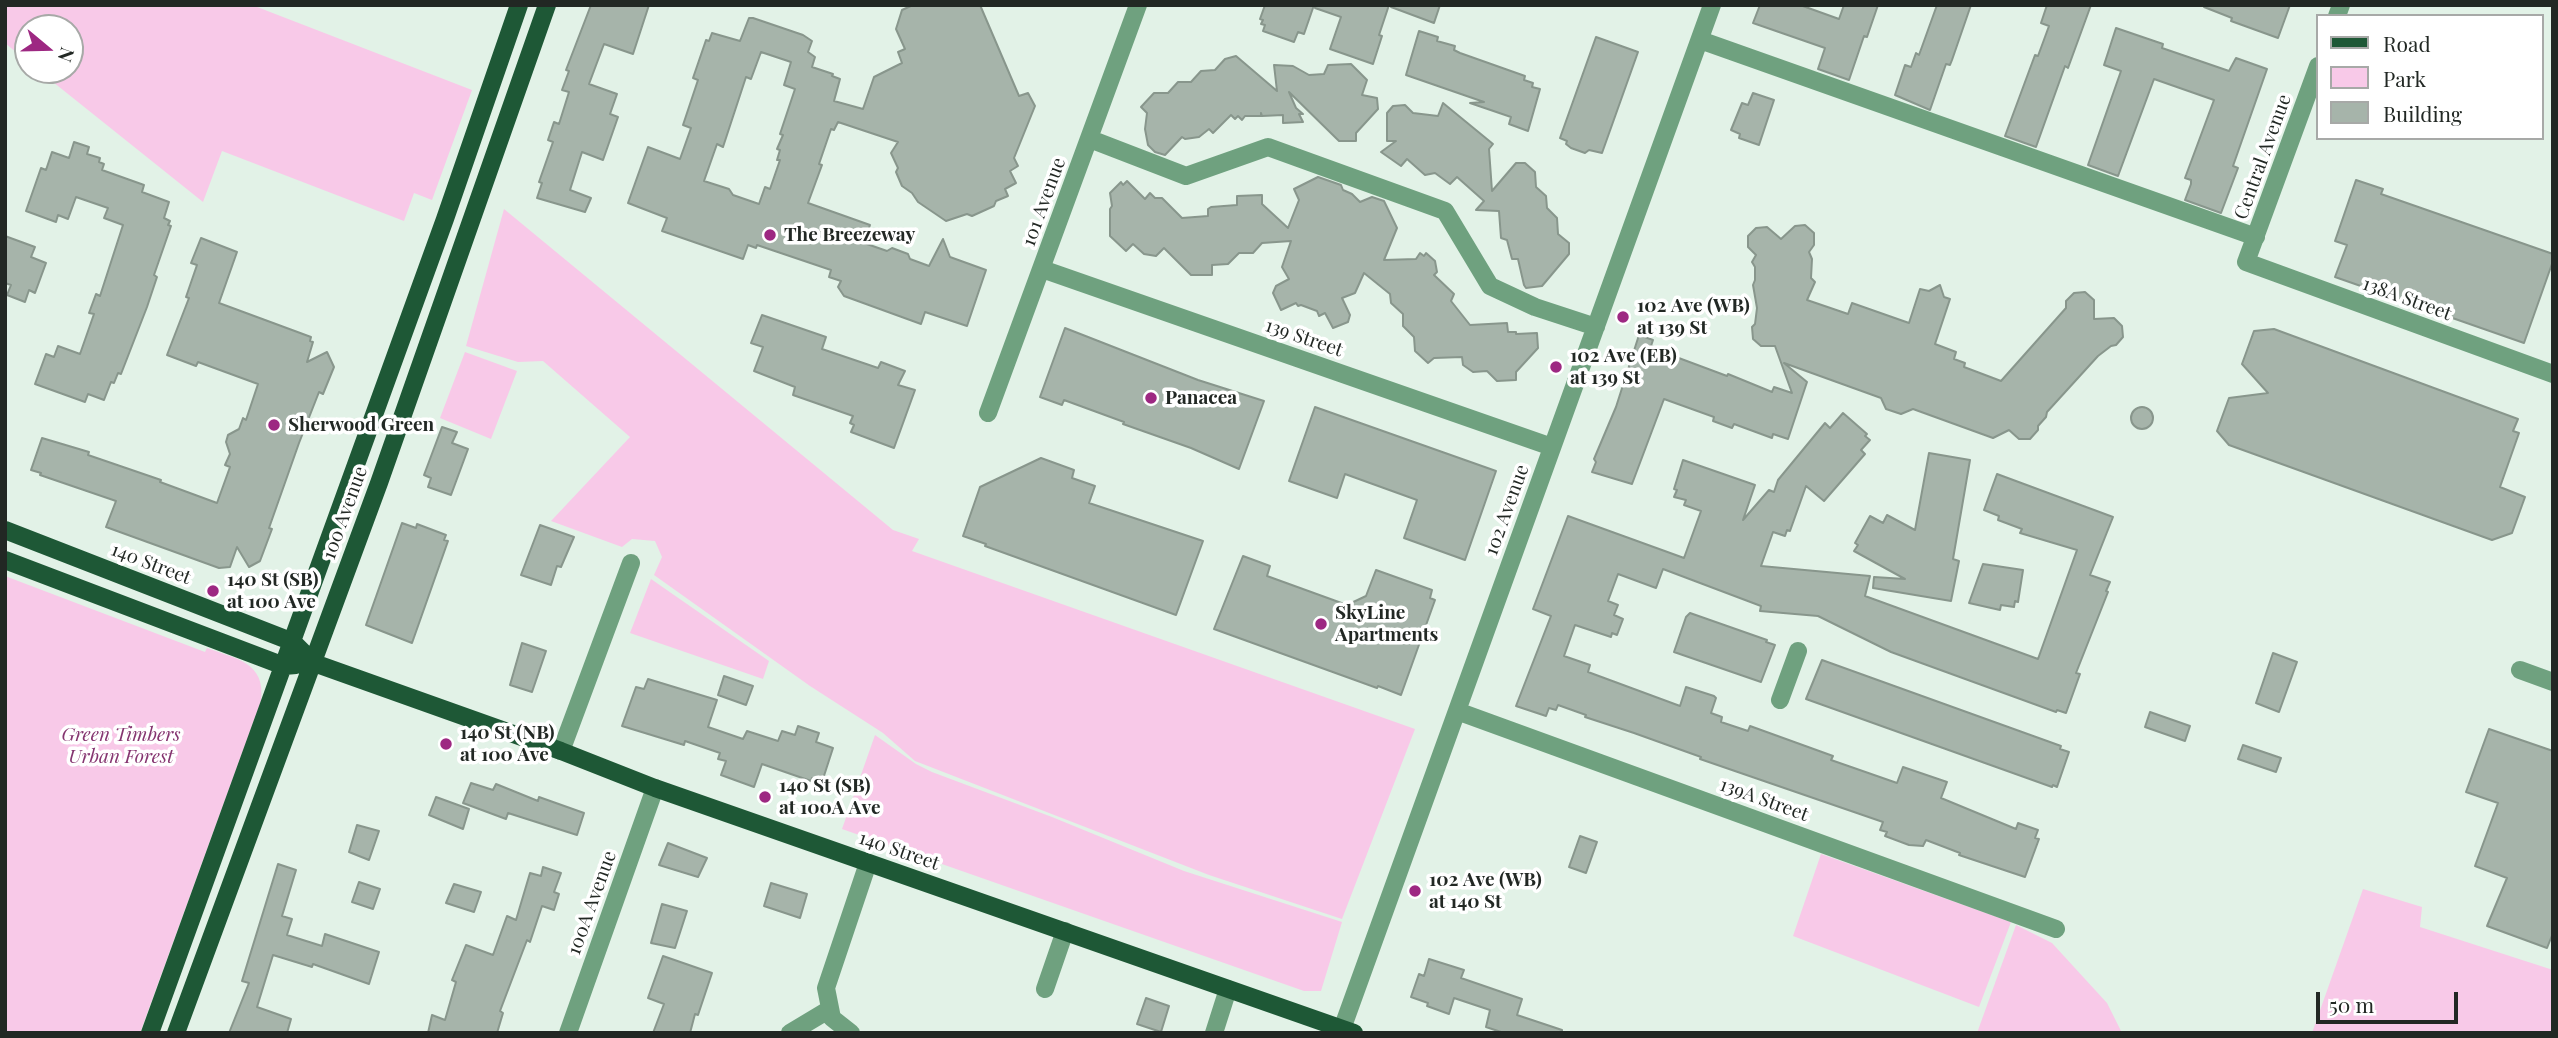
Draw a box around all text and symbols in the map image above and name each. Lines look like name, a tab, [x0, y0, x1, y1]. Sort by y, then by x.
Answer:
north arrow	[14, 14, 84, 84]
legend	[2316, 14, 2544, 140]
text: Road	[2383, 29, 2431, 57]
text: N	[52, 44, 81, 66]
text: Park	[2383, 64, 2426, 92]
street label: Central Avenue	[2230, 91, 2296, 223]
text: Building	[2383, 99, 2462, 127]
street label: 101 Avenue	[1017, 154, 1071, 250]
place label: The Breezeway	[784, 224, 915, 246]
marker: The Breezeway	[762, 227, 778, 243]
street label: 138A Street	[2359, 272, 2455, 326]
place label: 102 Ave (WB) at 139 St	[1637, 295, 1750, 339]
marker: 102 Ave (WB) at 139 St	[1615, 309, 1631, 325]
street label: 139 Street	[1262, 314, 1346, 362]
place label: 102 Ave (EB) at 139 St	[1570, 345, 1677, 389]
marker: 102 Ave (EB) at 139 St	[1548, 359, 1564, 375]
place label: Panacea	[1165, 387, 1237, 409]
marker: Panacea	[1143, 390, 1159, 406]
place label: Sherwood Green	[288, 414, 434, 436]
marker: Sherwood Green	[266, 417, 282, 433]
street label: 102 Avenue	[1480, 461, 1534, 559]
street label: 100 Avenue	[318, 463, 372, 563]
street label: 140 Street	[108, 538, 194, 590]
place label: 140 St (SB) at 100 Ave	[227, 569, 319, 613]
marker: 140 St (SB) at 100 Ave	[205, 583, 221, 599]
place label: SkyLine Apartments	[1335, 602, 1438, 646]
marker: SkyLine Apartments	[1313, 616, 1329, 632]
place label: 140 St (NB) at 100 Ave	[460, 722, 555, 766]
park label: Green Timbers Urban Forest	[62, 724, 180, 768]
marker: 140 St (NB) at 100 Ave	[438, 736, 454, 752]
street label: 139A Street	[1717, 773, 1811, 827]
place label: 140 St (SB) at 100A Ave	[779, 775, 880, 819]
marker: 140 St (SB) at 100A Ave	[757, 789, 773, 805]
street label: 140 Street	[856, 827, 942, 875]
street label: 100A Avenue	[563, 848, 621, 958]
place label: 102 Ave (WB) at 140 St	[1429, 869, 1542, 913]
marker: 102 Ave (WB) at 140 St	[1407, 883, 1423, 899]
scale bar	[2320, 978, 2462, 1022]
text: 50 m	[2329, 990, 2374, 1018]

